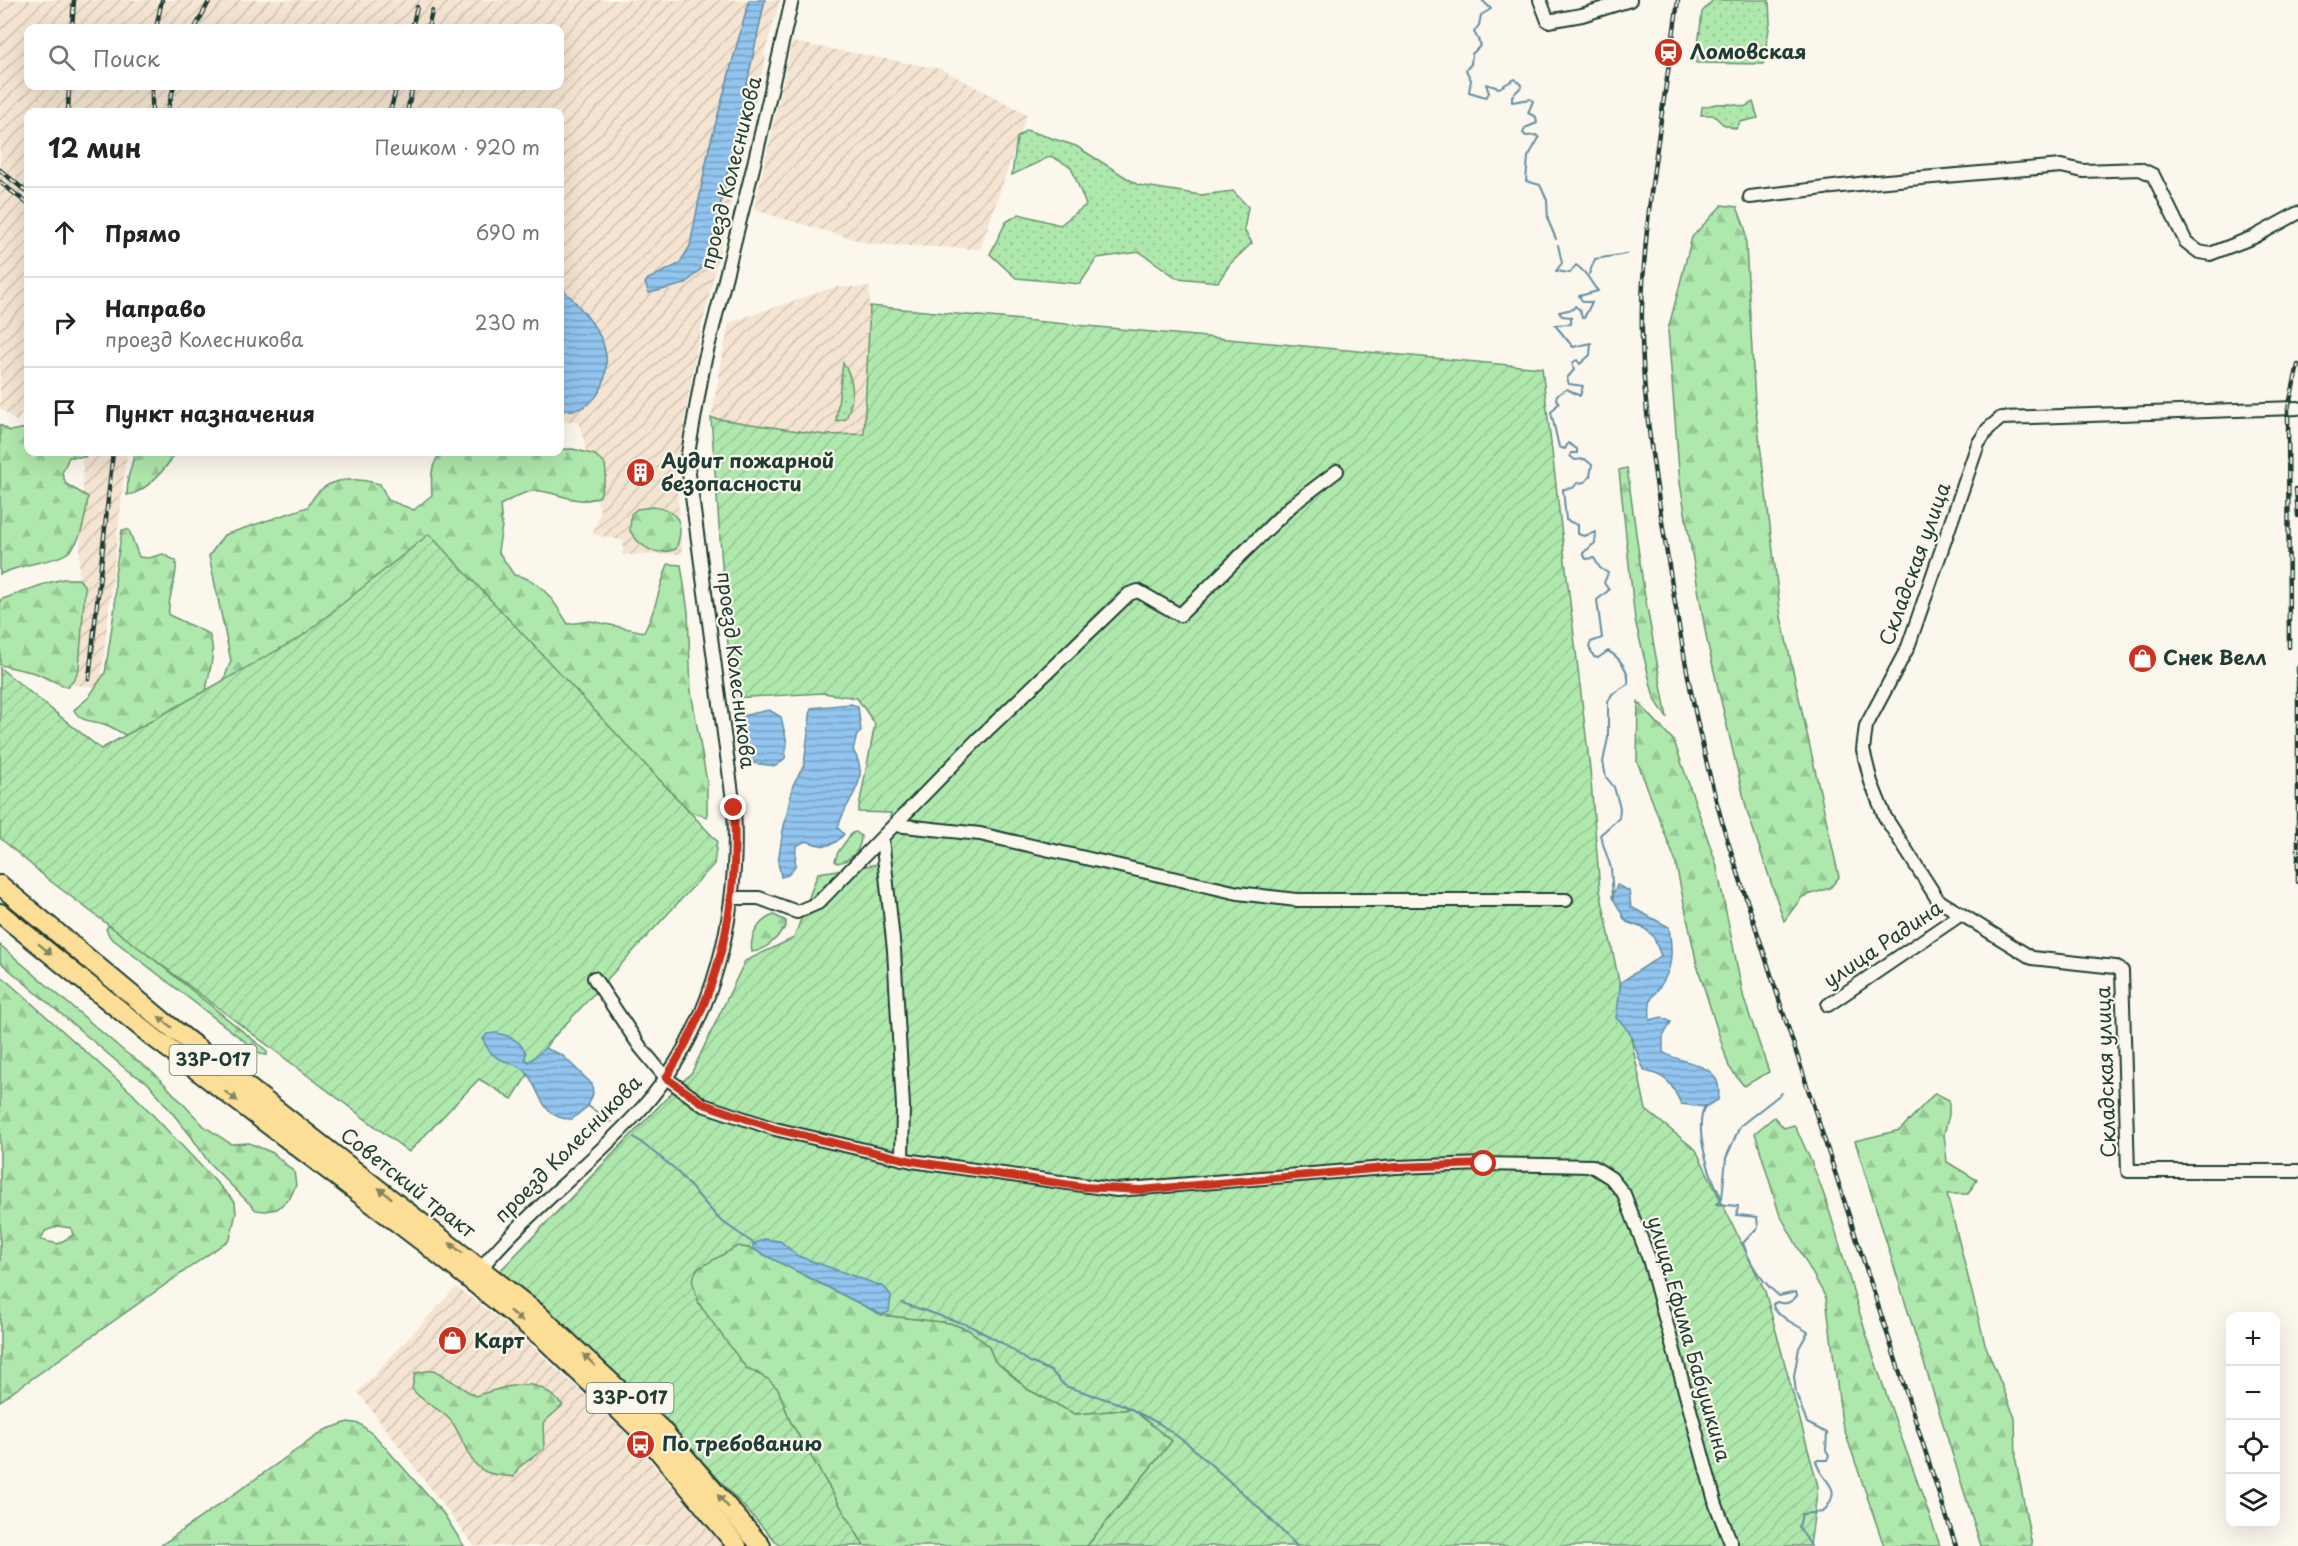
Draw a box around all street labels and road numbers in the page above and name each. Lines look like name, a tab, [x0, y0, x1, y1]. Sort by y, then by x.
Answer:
street label: проезд Колесникова	[691, 72, 769, 273]
street label: Складская улица	[1871, 478, 1958, 649]
street label: проезд Колесникова	[710, 570, 764, 771]
street label: улица Радина	[1817, 892, 1948, 994]
street label: Складская улица	[2087, 985, 2123, 1158]
road number: 33Р-017	[170, 1045, 256, 1075]
street label: проезд Колесникова	[487, 1067, 648, 1229]
street label: Советский тракт	[335, 1120, 483, 1245]
street label: улица Ефима Бабушкина	[1640, 1212, 1740, 1466]
road number: 33Р-017	[586, 1383, 674, 1413]

